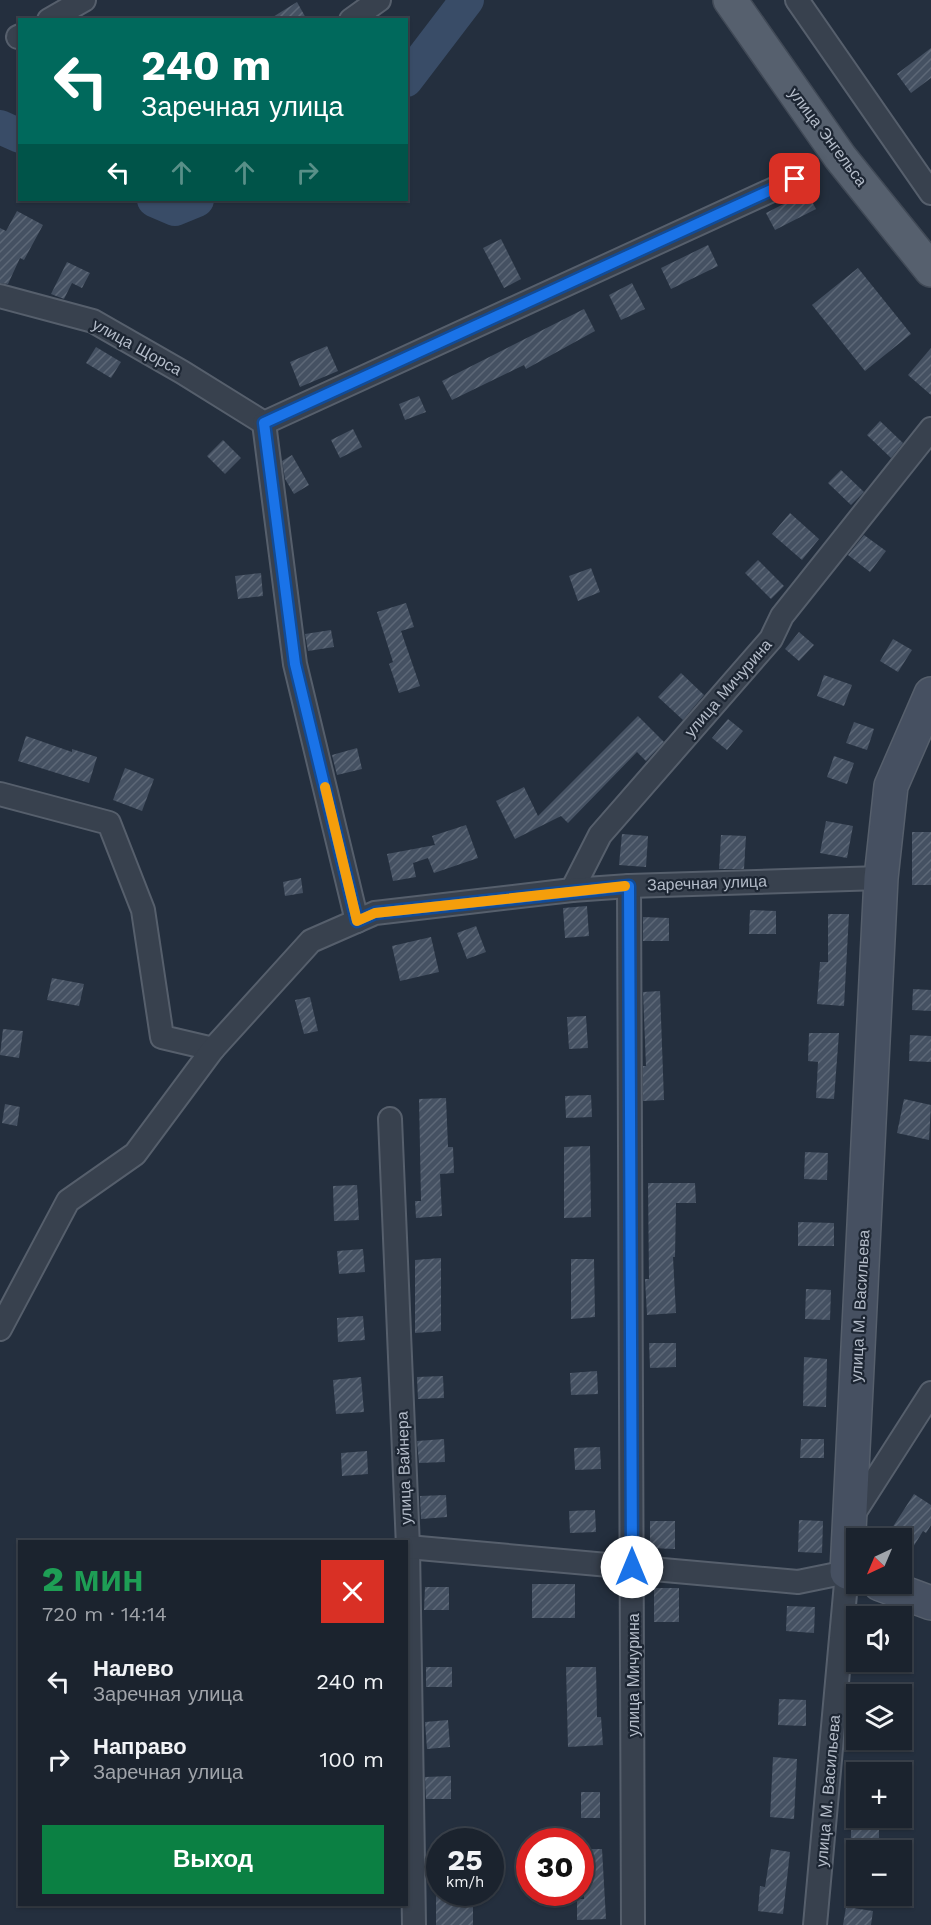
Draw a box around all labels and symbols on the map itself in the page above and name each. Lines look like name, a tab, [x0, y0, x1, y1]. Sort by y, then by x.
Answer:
street label: улица Энгельса	[785, 84, 871, 190]
pin	[769, 153, 820, 204]
street label: улица Щорса	[89, 315, 185, 379]
street label: улица Мичурина	[680, 635, 776, 741]
street label: Заречная улица	[647, 871, 767, 895]
street label: улица М. Васильева	[847, 1229, 873, 1383]
street label: улица Вайнера	[393, 1411, 415, 1525]
north arrow	[846, 1528, 912, 1594]
position arrow	[600, 1535, 664, 1599]
street label: улица Мичурина	[624, 1613, 643, 1737]
street label: улица М. Васильева	[812, 1714, 844, 1868]
speed limit sign: 30	[516, 1828, 594, 1906]

